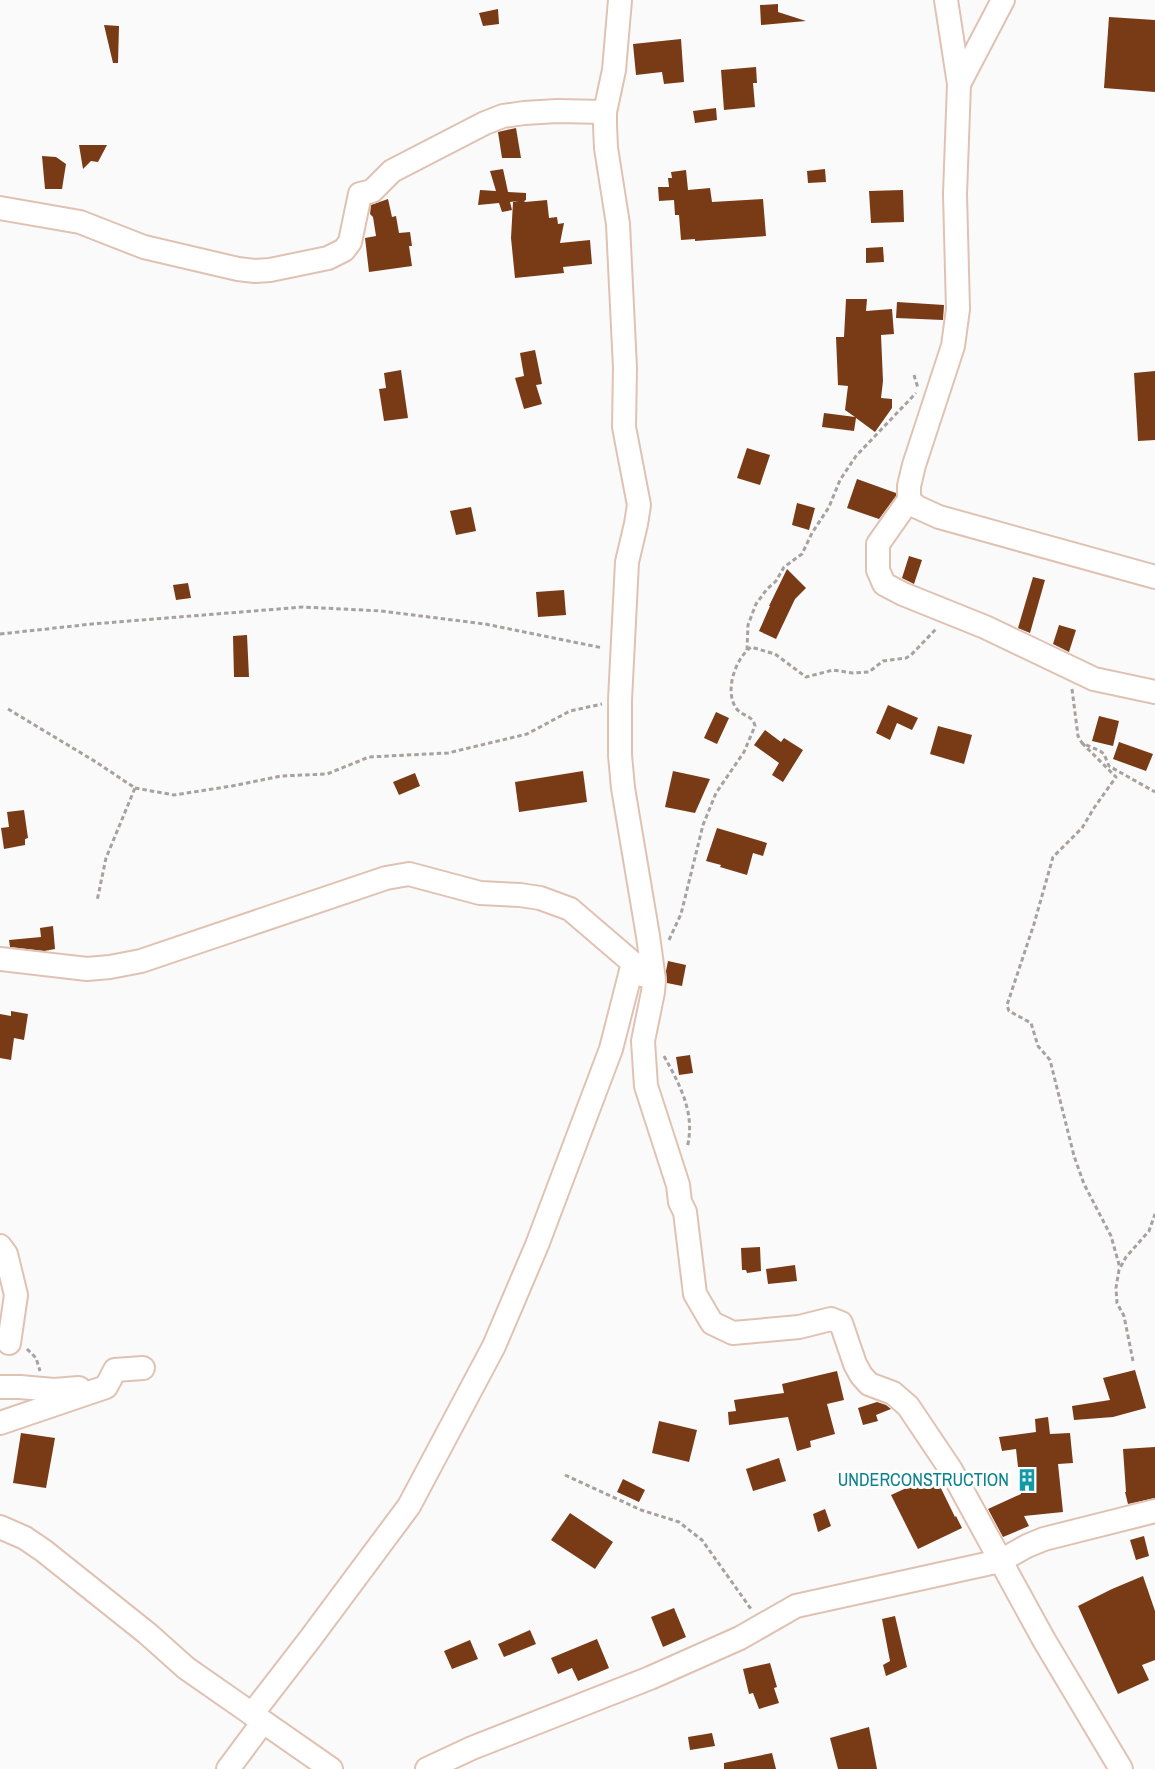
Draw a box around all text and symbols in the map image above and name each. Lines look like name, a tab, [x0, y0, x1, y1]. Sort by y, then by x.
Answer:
place label: UNDERCONSTRUCTION	[838, 1467, 1009, 1492]
building icon: UNDERCONSTRUCTION	[1014, 1467, 1040, 1493]

